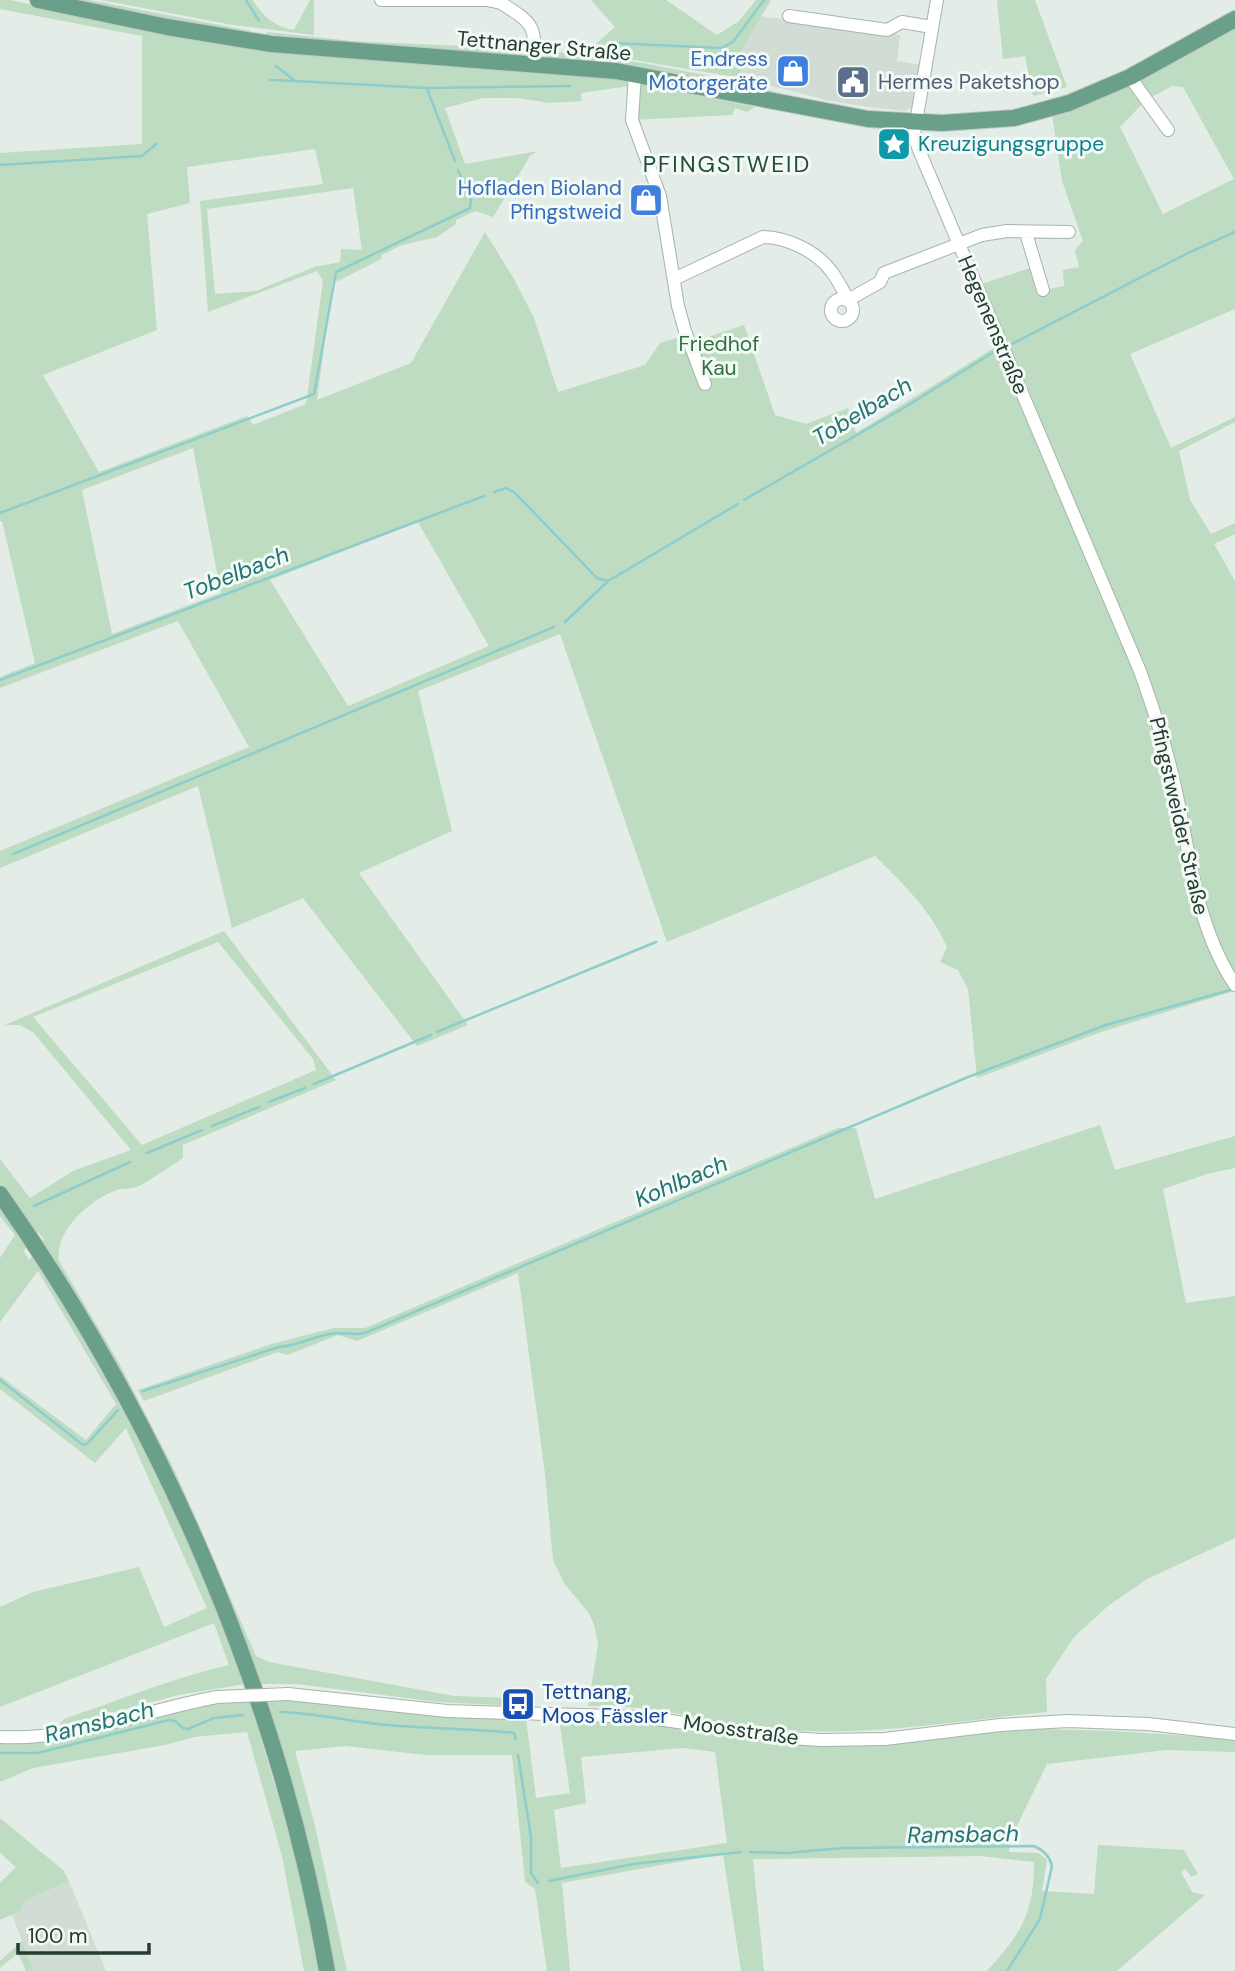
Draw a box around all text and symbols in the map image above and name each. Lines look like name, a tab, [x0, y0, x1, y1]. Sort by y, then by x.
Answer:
street label: Tettnanger Straße	[456, 24, 633, 68]
place label: Endress Motorgeräte	[648, 45, 768, 97]
shop icon: Endress Motorgeräte	[774, 52, 812, 90]
public building icon: Hermes Paketshop	[834, 63, 872, 101]
place label: Hermes Paketshop	[878, 68, 1060, 96]
place icon: Kreuzigungsgruppe	[875, 125, 913, 163]
place label: Kreuzigungsgruppe	[918, 130, 1104, 158]
district label: PFINGSTWEID	[643, 149, 811, 179]
place label: Hofladen Bioland Pfingstweid	[458, 174, 622, 226]
shop icon: Hofladen Bioland Pfingstweid	[627, 181, 665, 219]
street label: Hegenenstraße	[951, 251, 1035, 399]
park label: Friedhof Kau	[679, 330, 759, 382]
water label: Tobelbach	[807, 370, 917, 452]
water label: Tobelbach	[179, 539, 293, 607]
street label: Pfingstweider Straße	[1143, 714, 1215, 918]
water label: Kohlbach	[630, 1148, 732, 1214]
place label: Tettnang, Moos Fässler	[542, 1678, 668, 1730]
bus stop icon: Tettnang, Moos Fässler	[499, 1685, 537, 1723]
water label: Ramsbach	[41, 1694, 157, 1750]
street label: Moosstraße	[682, 1708, 801, 1752]
water label: Ramsbach	[907, 1818, 1019, 1850]
scale bar	[18, 1912, 149, 1956]
text: 100 m	[28, 1922, 88, 1950]

